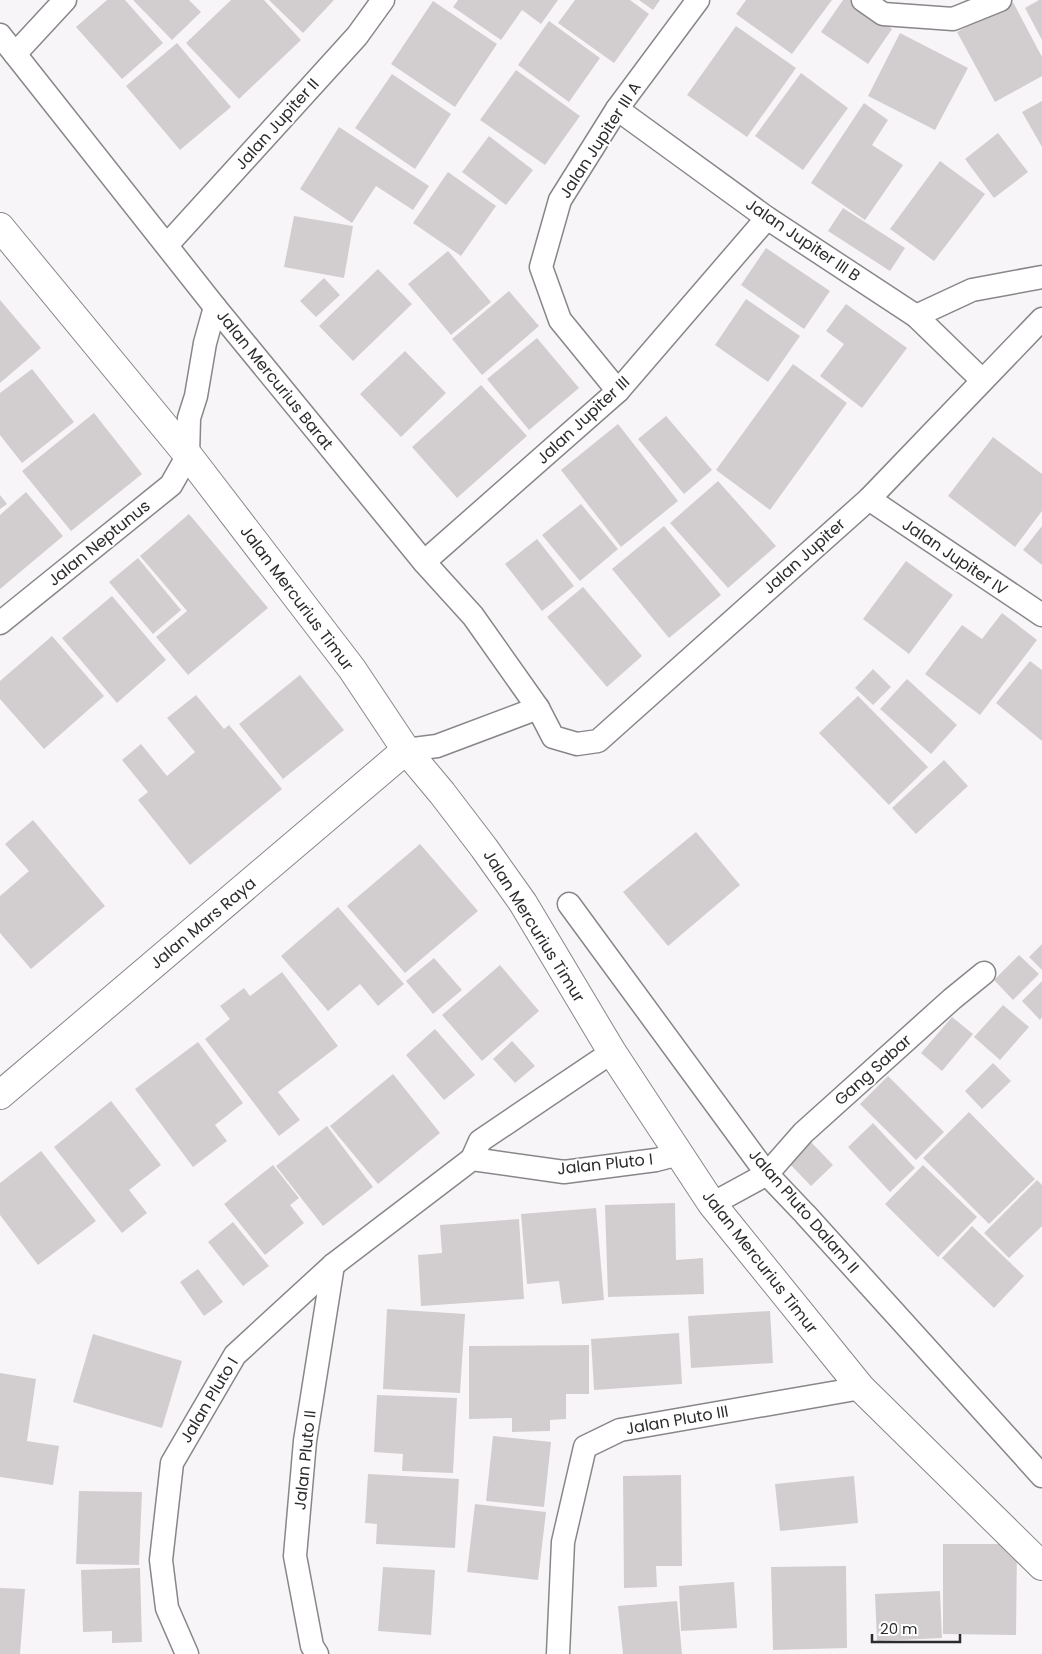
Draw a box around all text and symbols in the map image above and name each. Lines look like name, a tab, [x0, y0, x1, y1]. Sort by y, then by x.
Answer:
street label: Jalan Jupiter II	[230, 73, 324, 175]
street label: Jalan Jupiter III A	[554, 77, 646, 203]
street label: Jalan Jupiter III B	[741, 193, 865, 287]
street label: Jalan Mercurius Barat	[211, 305, 339, 455]
street label: Jalan Jupiter III	[531, 371, 635, 469]
street label: Jalan Neptunus	[43, 495, 155, 591]
street label: Jalan Jupiter	[758, 513, 850, 599]
street label: Jalan Jupiter IV	[898, 513, 1012, 601]
street label: Jalan Mercurius Timur	[235, 521, 359, 675]
street label: Jalan Mercurius Timur	[478, 845, 590, 1007]
street label: Jalan Mars Raya	[145, 872, 261, 974]
street label: Gang Sabar	[829, 1029, 917, 1111]
street label: Jalan Pluto Dalam II	[744, 1144, 864, 1278]
street label: Jalan Pluto I	[556, 1148, 654, 1180]
street label: Jalan Mercurius Timur	[697, 1185, 823, 1339]
street label: Jalan Pluto I	[174, 1353, 244, 1447]
street label: Jalan Pluto III	[624, 1400, 730, 1440]
street label: Jalan Pluto II	[288, 1409, 322, 1511]
scale bar	[872, 1612, 960, 1644]
text: 20 m	[880, 1618, 918, 1639]

